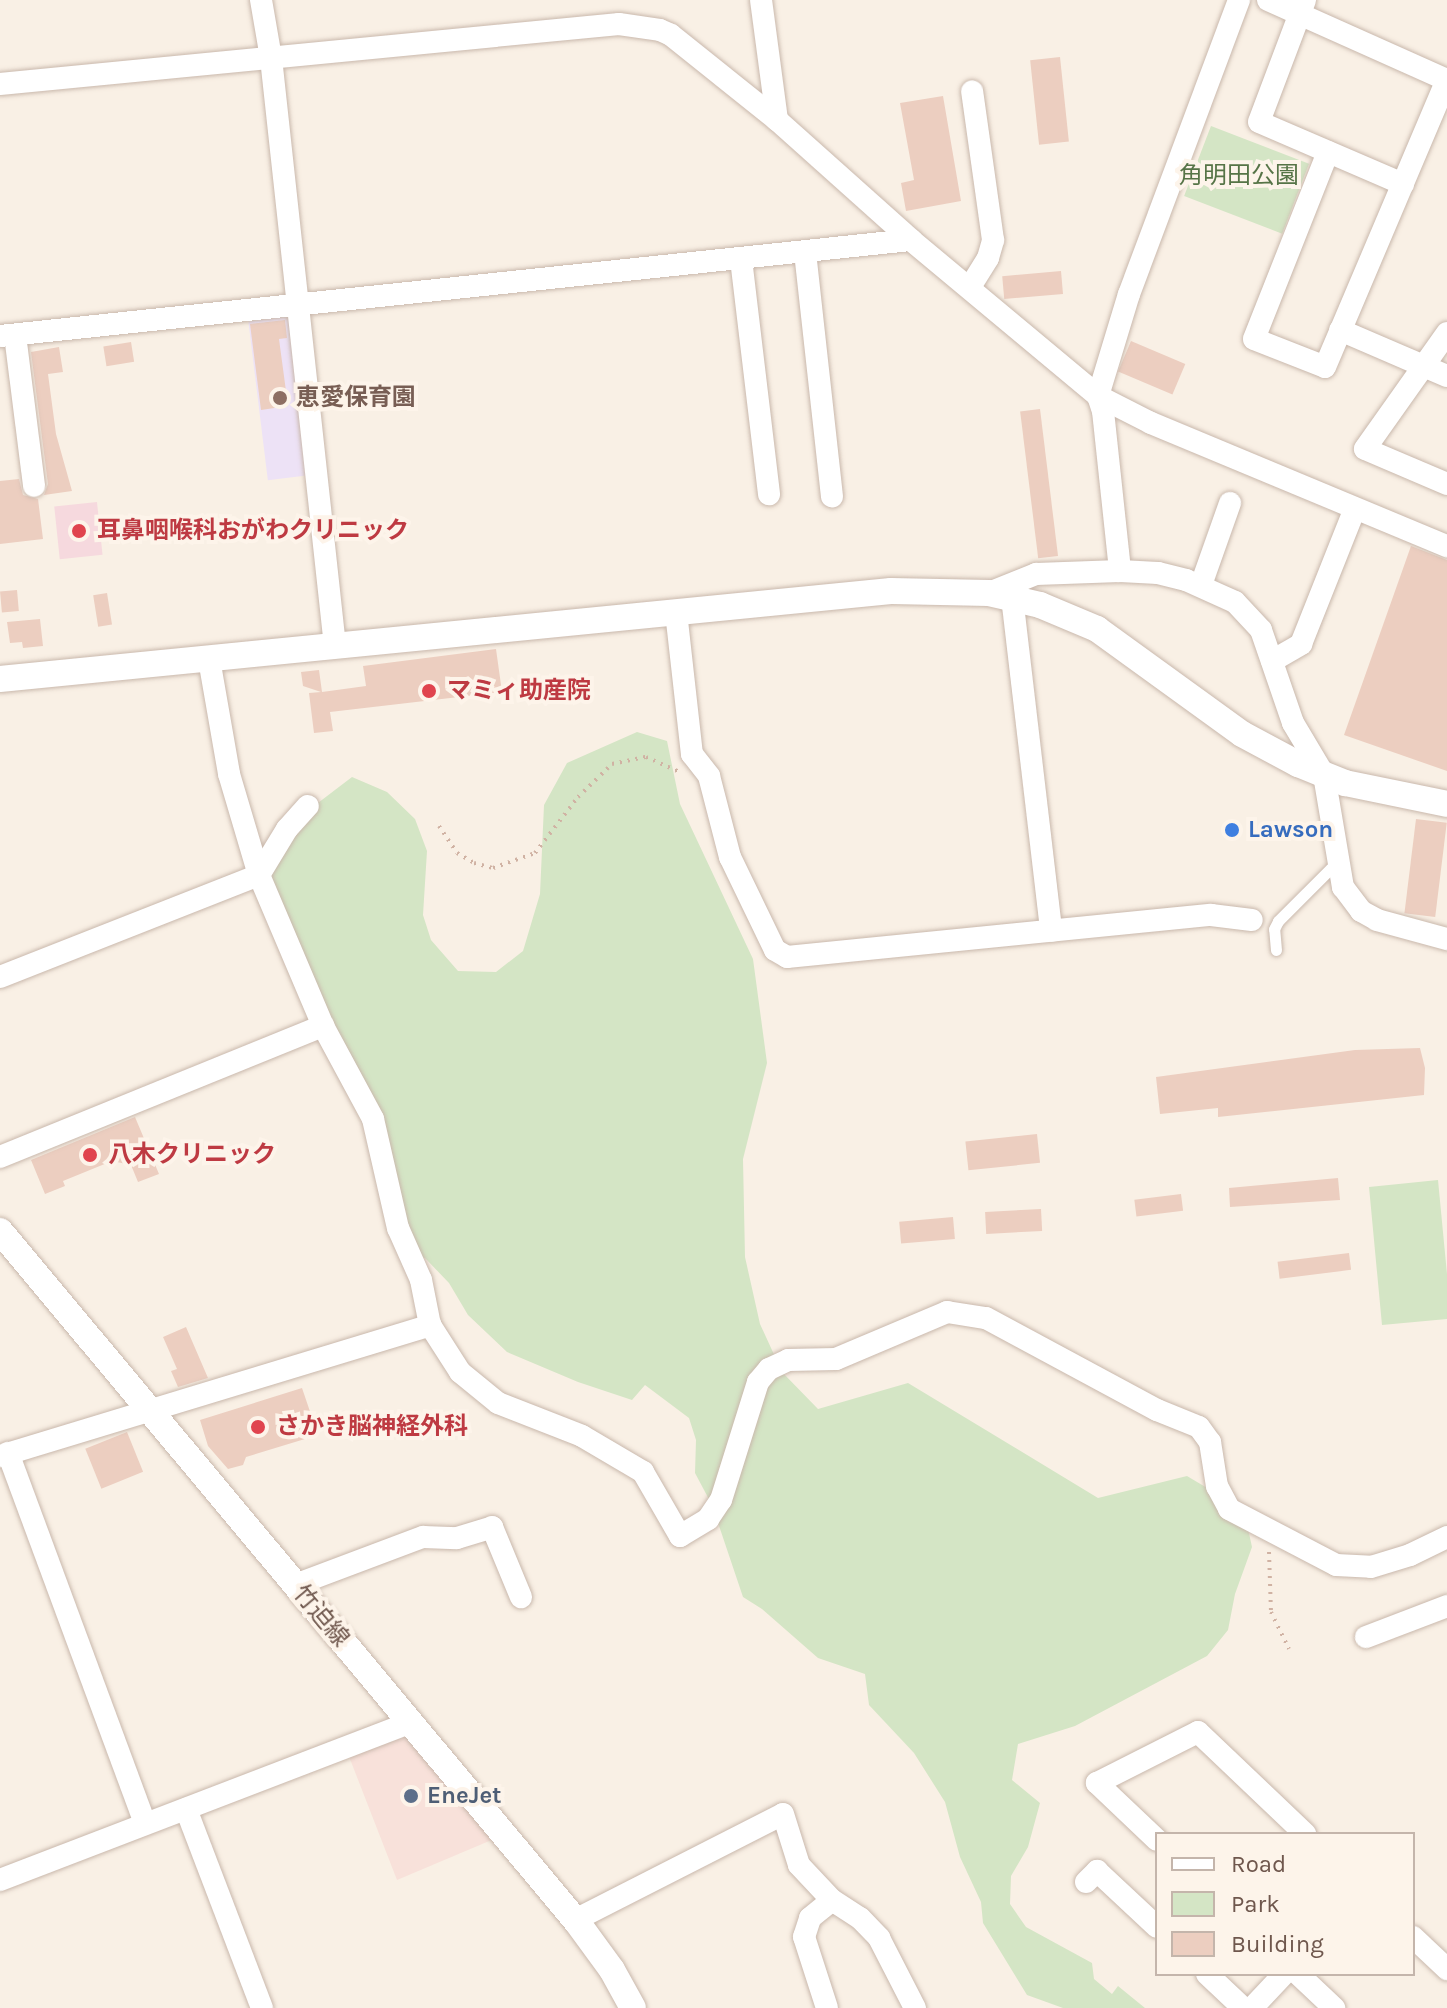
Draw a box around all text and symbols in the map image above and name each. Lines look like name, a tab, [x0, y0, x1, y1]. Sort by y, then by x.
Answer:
park label: 角明田公園	[1179, 162, 1299, 190]
place label: 恵愛保育園	[296, 384, 416, 412]
marker: 恵愛保育園	[271, 389, 289, 407]
place label: 耳鼻咽喉科おがわクリニック	[97, 517, 409, 545]
marker: 耳鼻咽喉科おがわクリニック	[68, 520, 90, 542]
place label: マミィ助産院	[447, 677, 591, 705]
marker: マミィ助産院	[418, 680, 440, 702]
place label: Lawson	[1248, 816, 1333, 844]
marker: Lawson	[1223, 821, 1241, 839]
place label: 八木クリニック	[108, 1141, 276, 1169]
marker: 八木クリニック	[79, 1144, 101, 1166]
place label: さかき脳神経外科	[276, 1413, 468, 1441]
marker: さかき脳神経外科	[247, 1416, 269, 1438]
street label: 竹迫線	[287, 1579, 355, 1653]
place label: EneJet	[427, 1782, 502, 1810]
marker: EneJet	[402, 1787, 420, 1805]
legend	[1155, 1832, 1415, 1976]
text: Road	[1231, 1850, 1286, 1878]
text: Park	[1231, 1890, 1280, 1918]
text: Building	[1231, 1930, 1324, 1958]

